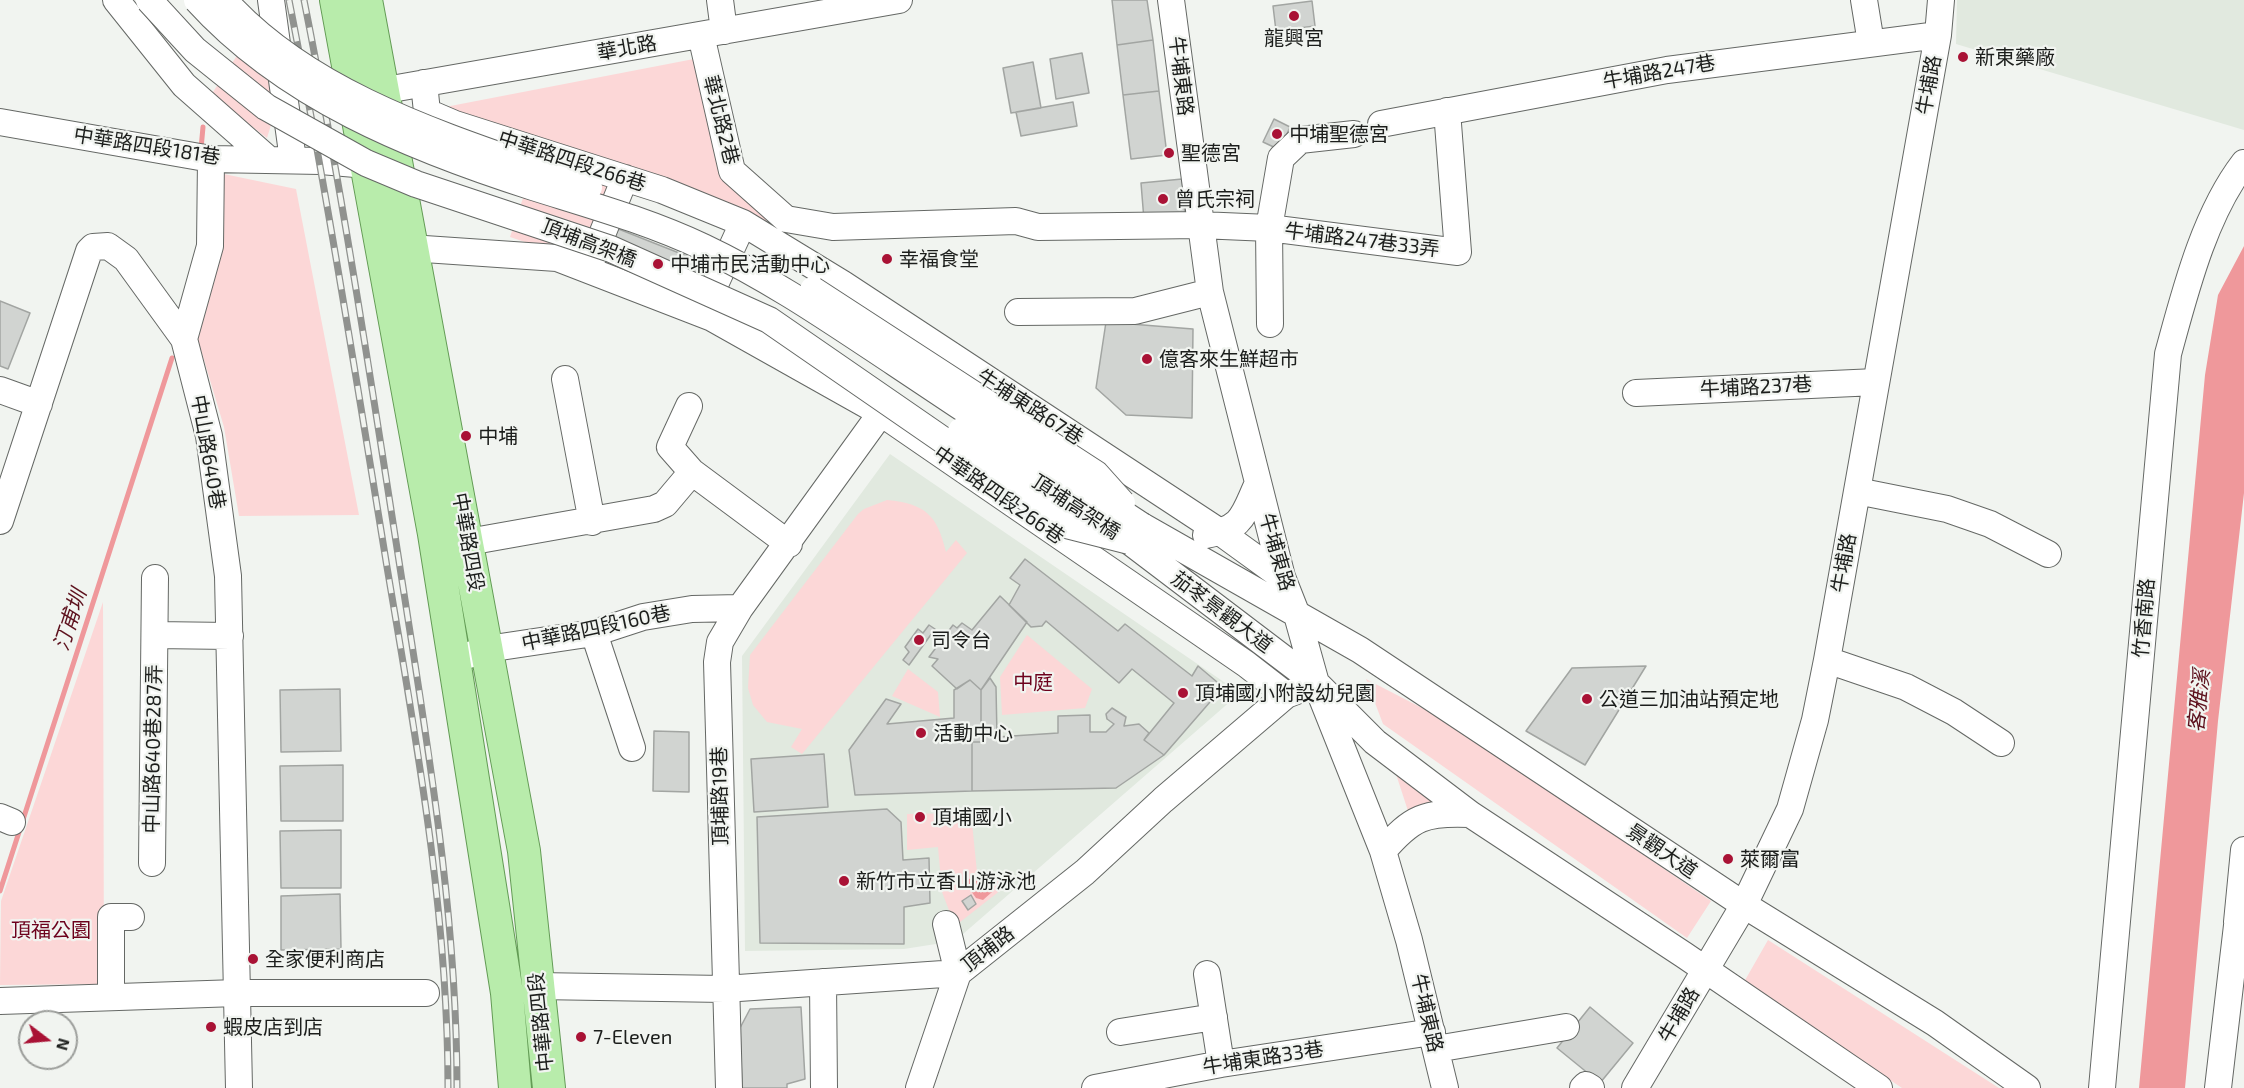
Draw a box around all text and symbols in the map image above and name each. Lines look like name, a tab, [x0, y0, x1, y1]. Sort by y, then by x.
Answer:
marker: 龍興宮	[1287, 9, 1301, 23]
place label: 龍興宮	[1264, 26, 1324, 50]
street label: 華北路	[595, 31, 659, 65]
street label: 牛埔東路	[1164, 35, 1198, 117]
place label: 新東藥廠	[1975, 45, 2055, 69]
street label: 牛埔路247巷	[1601, 50, 1717, 94]
marker: 新東藥廠	[1956, 50, 1970, 64]
street label: 牛埔路	[1912, 53, 1946, 117]
street label: 華北路2巷	[698, 73, 744, 167]
place label: 中埔聖德宮	[1289, 122, 1389, 146]
street label: 中華路四段181巷	[72, 123, 222, 169]
street label: 中華路四段266巷	[495, 126, 649, 196]
marker: 中埔聖德宮	[1270, 127, 1284, 141]
place label: 聖德宮	[1181, 141, 1241, 165]
marker: 聖德宮	[1162, 146, 1176, 160]
place label: 曾氏宗祠	[1175, 187, 1255, 211]
marker: 曾氏宗祠	[1156, 192, 1170, 206]
street label: 頂埔高架橋	[538, 214, 640, 272]
street label: 牛埔路247巷33弄	[1283, 219, 1441, 261]
place label: 幸福食堂	[899, 247, 979, 271]
place label: 中埔市民活動中心	[670, 252, 830, 276]
marker: 幸福食堂	[880, 252, 894, 266]
marker: 中埔市民活動中心	[651, 257, 665, 271]
place label: 億客來生鮮超市	[1159, 347, 1299, 371]
marker: 億客來生鮮超市	[1140, 352, 1154, 366]
street label: 牛埔東路67巷	[972, 364, 1088, 450]
street label: 牛埔路237巷	[1699, 372, 1813, 402]
street label: 中山路640巷	[186, 393, 230, 511]
place label: 中埔	[478, 424, 518, 448]
marker: 中埔	[459, 429, 473, 443]
street label: 中華路四段266巷	[929, 441, 1069, 549]
street label: 頂埔高架橋	[1028, 470, 1124, 544]
street label: 中華路四段	[447, 491, 489, 593]
street label: 牛埔東路	[1254, 510, 1300, 594]
street label: 牛埔路	[1827, 531, 1861, 595]
street label: 茄苳景觀大道	[1167, 566, 1277, 658]
street label: 竹香南路	[2129, 577, 2159, 659]
water label: 汀甫圳	[48, 586, 92, 654]
street label: 中華路四段160巷	[519, 601, 673, 655]
place label: 司令台	[931, 628, 991, 652]
marker: 司令台	[912, 633, 926, 647]
street label: 中山路640巷287弄	[140, 664, 166, 834]
water label: 客雅溪	[2183, 668, 2215, 734]
park label: 中庭	[1013, 670, 1053, 694]
place label: 頂埔國小附設幼兒園	[1195, 681, 1375, 705]
marker: 頂埔國小附設幼兒園	[1176, 686, 1190, 700]
place label: 公道三加油站預定地	[1599, 687, 1779, 711]
marker: 公道三加油站預定地	[1580, 692, 1594, 706]
place label: 活動中心	[933, 721, 1013, 745]
marker: 活動中心	[914, 726, 928, 740]
street label: 頂埔路19巷	[707, 746, 733, 846]
place label: 頂埔國小	[932, 805, 1012, 829]
marker: 頂埔國小	[913, 810, 927, 824]
street label: 景觀大道	[1622, 819, 1702, 883]
place label: 萊爾富	[1740, 847, 1800, 871]
marker: 萊爾富	[1721, 852, 1735, 866]
place label: 新竹市立香山游泳池	[856, 869, 1036, 893]
marker: 新竹市立香山游泳池	[837, 874, 851, 888]
park label: 頂福公園	[11, 918, 91, 942]
street label: 頂埔路	[957, 921, 1019, 977]
place label: 全家便利商店	[265, 947, 385, 971]
marker: 全家便利商店	[246, 952, 260, 966]
street label: 中華路四段	[524, 971, 558, 1073]
street label: 牛埔東路	[1406, 971, 1448, 1055]
street label: 牛埔路	[1654, 983, 1704, 1047]
north arrow	[18, 1010, 78, 1070]
place label: 蝦皮店到店	[223, 1015, 323, 1039]
marker: 蝦皮店到店	[204, 1020, 218, 1034]
place label: 7-Eleven	[593, 1025, 672, 1049]
marker: 7-Eleven	[574, 1030, 588, 1044]
text: N	[53, 1036, 75, 1053]
street label: 牛埔東路33巷	[1201, 1037, 1325, 1079]

